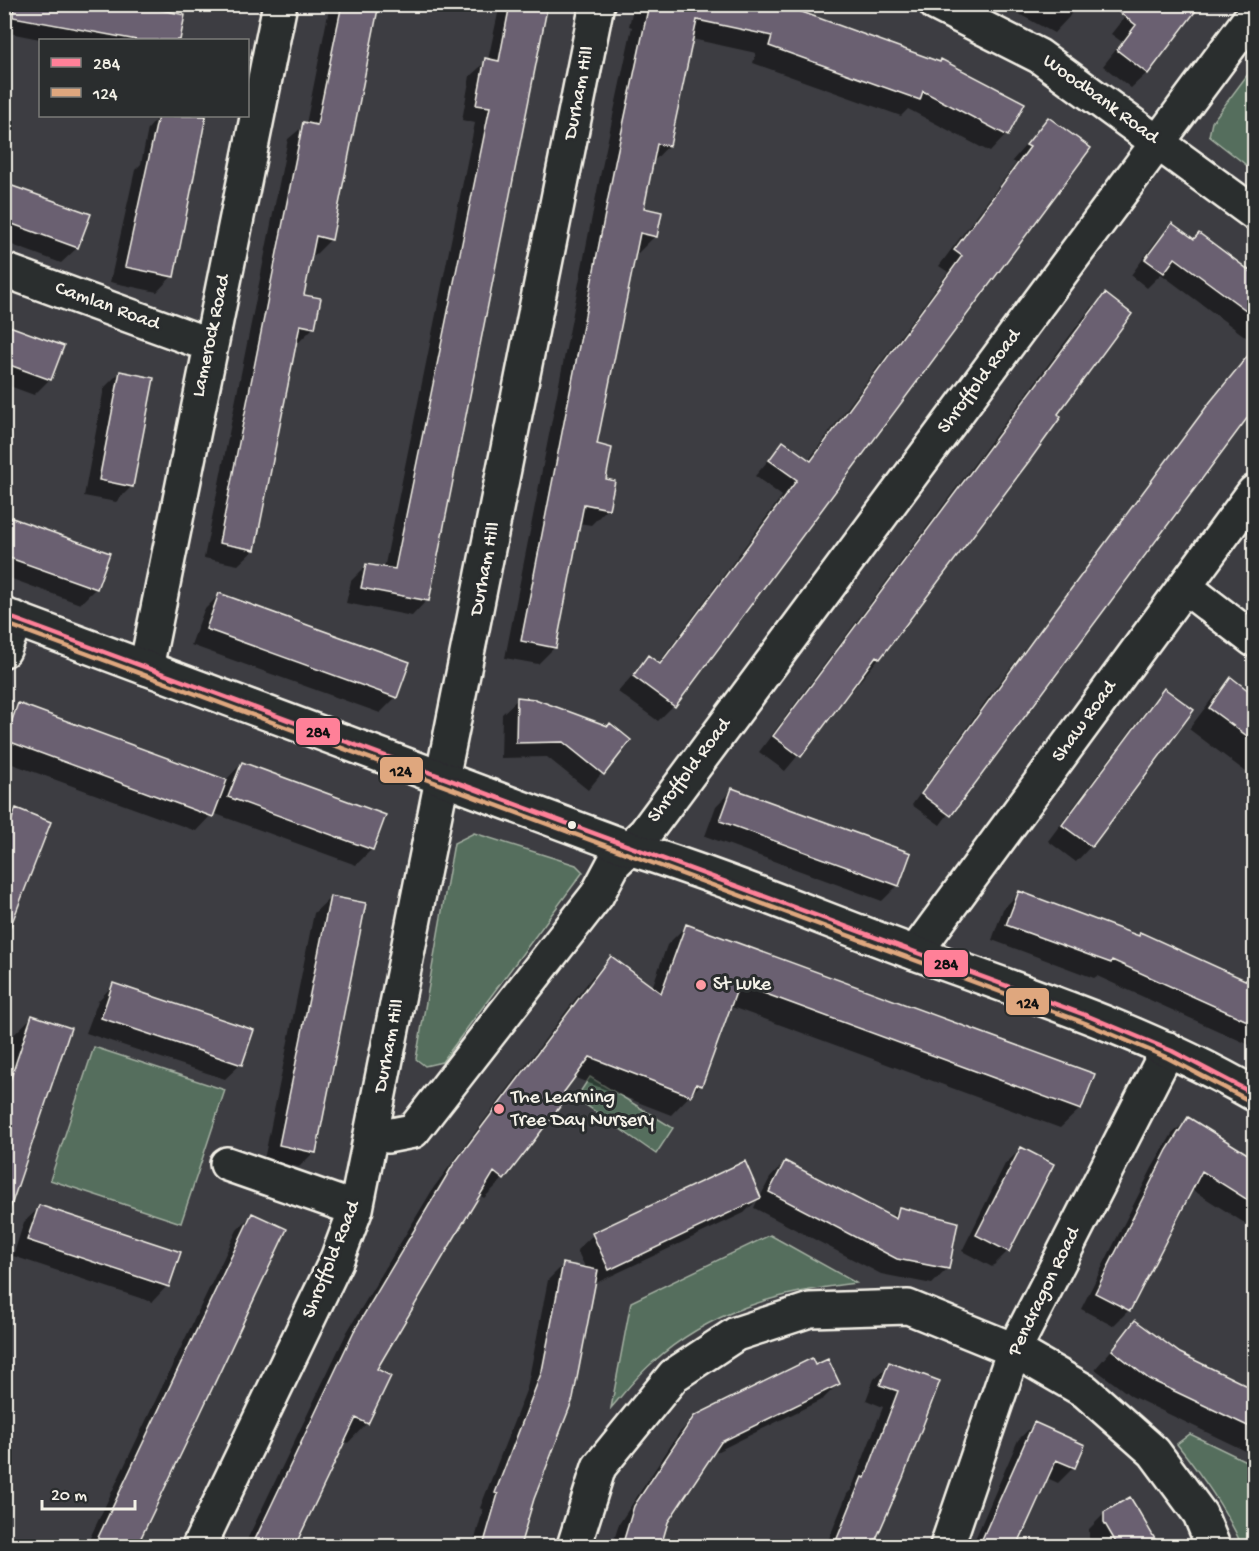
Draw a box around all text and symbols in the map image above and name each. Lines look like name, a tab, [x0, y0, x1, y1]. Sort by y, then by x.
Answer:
legend	[39, 39, 249, 117]
street label: Durham Hill	[559, 44, 600, 144]
street label: Woodbank Road	[1037, 50, 1164, 151]
text: 284	[93, 55, 121, 76]
text: 124	[92, 85, 118, 106]
street label: Lamerock Road	[188, 270, 237, 399]
street label: Camlan Road	[52, 277, 165, 337]
street label: Shroffold Road	[933, 323, 1028, 439]
street label: Durham Hill	[465, 520, 506, 620]
street label: Shaw Road	[1048, 675, 1124, 767]
street label: Shroffold Road	[643, 712, 738, 828]
line badge: 284	[295, 717, 341, 746]
text: 284	[306, 725, 331, 744]
line badge: 124	[379, 756, 424, 784]
text: 124	[389, 764, 412, 783]
unlabelled marker	[566, 819, 578, 831]
line badge: 284	[923, 949, 969, 978]
text: 284	[934, 957, 959, 976]
place label: St Luke	[713, 974, 772, 997]
marker: St Luke	[694, 978, 708, 992]
line badge: 124	[1005, 987, 1050, 1016]
text: 124	[1016, 996, 1039, 1015]
street label: Durham Hill	[369, 997, 410, 1097]
place label: The Learning Tree Day Nursery	[510, 1087, 654, 1133]
marker: The Learning Tree Day Nursery	[492, 1102, 506, 1116]
street label: Shroffold Road	[298, 1196, 367, 1322]
street label: Pendragon Road	[1003, 1222, 1087, 1361]
scale bar	[42, 1473, 135, 1511]
text: 20 m	[51, 1486, 87, 1507]

